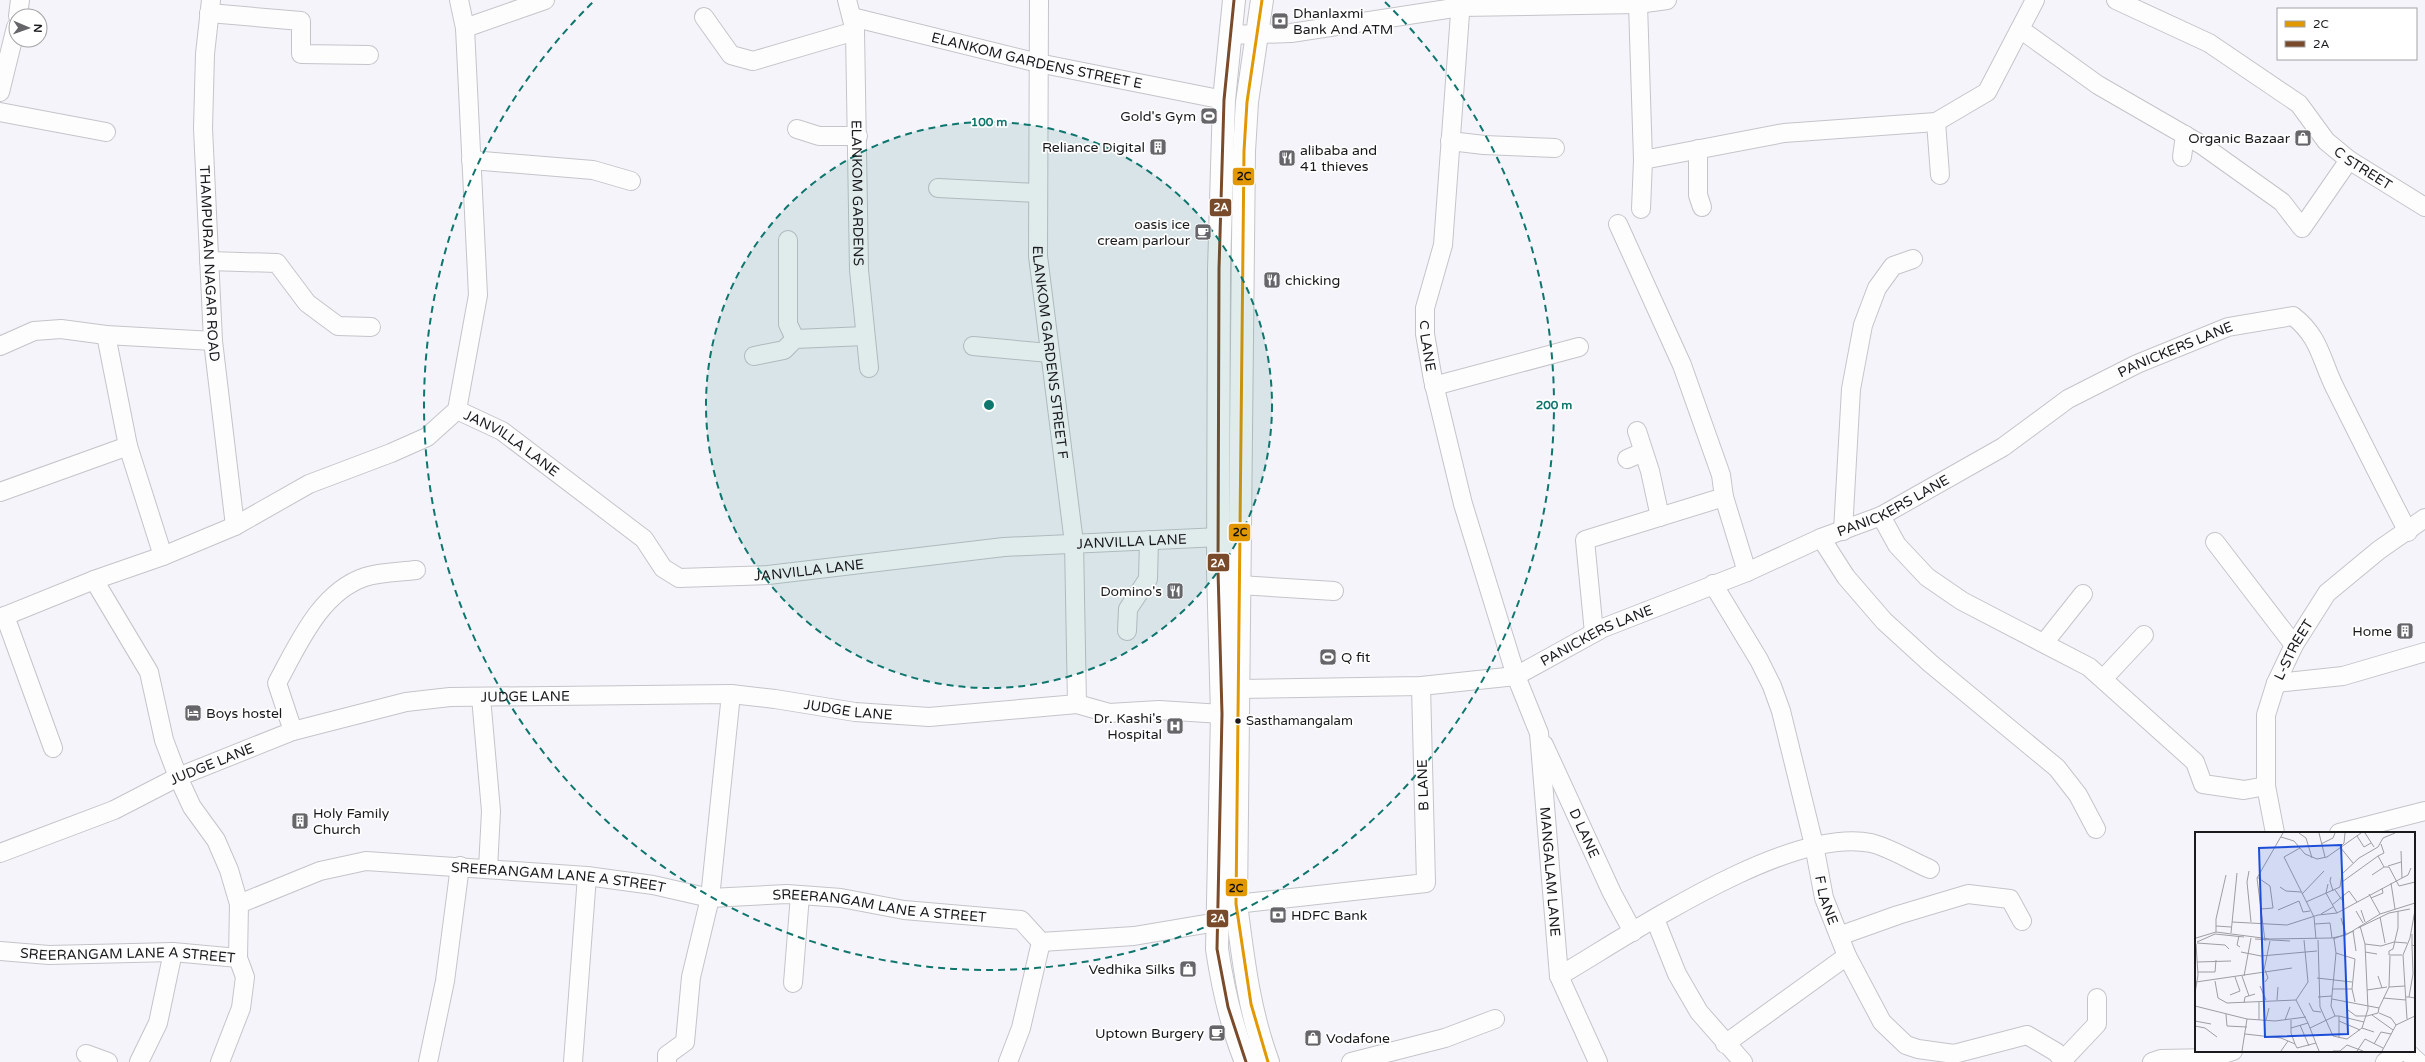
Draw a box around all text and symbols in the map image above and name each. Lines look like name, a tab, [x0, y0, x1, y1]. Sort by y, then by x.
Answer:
place label: Dhanlaxmi Bank And ATM	[1293, 5, 1393, 38]
north arrow	[8, 8, 48, 48]
legend	[2277, 8, 2417, 60]
bank icon: Dhanlaxmi Bank And ATM	[1270, 11, 1290, 31]
text: 2C	[2313, 17, 2329, 31]
text: N	[31, 24, 44, 33]
street label: ELANKOM GARDENS STREET E	[930, 28, 1144, 92]
text: 2A	[2313, 37, 2330, 51]
sports icon: Gold's Gym	[1199, 106, 1219, 126]
place label: Gold's Gym	[1120, 108, 1196, 125]
text: 100 m	[971, 115, 1007, 129]
street label: ELANKOM GARDENS	[848, 120, 867, 267]
shop icon: Organic Bazaar	[2293, 128, 2313, 148]
place label: Organic Bazaar	[2188, 130, 2291, 147]
building icon: Reliance Digital	[1148, 137, 1168, 157]
place label: Reliance Digital	[1042, 139, 1145, 156]
place label: alibaba and 41 thieves	[1300, 142, 1377, 175]
street label: C STREET	[2330, 143, 2396, 193]
restaurant icon: alibaba and 41 thieves	[1277, 148, 1297, 168]
street label: THAMPURAN NAGAR ROAD	[196, 165, 224, 363]
line badge: 2C	[1232, 167, 1255, 186]
text: 2C	[1237, 170, 1252, 183]
line badge: 2A	[1209, 198, 1232, 217]
text: 2A	[1213, 201, 1229, 214]
place label: oasis ice cream parlour	[1097, 216, 1191, 249]
cafe icon: oasis ice cream parlour	[1193, 222, 1213, 242]
street label: ELANKOM GARDENS STREET F	[1029, 245, 1072, 461]
restaurant icon: chicking	[1262, 270, 1282, 290]
place label: chicking	[1285, 272, 1340, 289]
street label: PANICKERS LANE	[2115, 317, 2235, 381]
street label: C LANE	[1417, 320, 1440, 373]
centre of rings	[982, 398, 996, 412]
text: 200 m	[1536, 398, 1572, 412]
street label: JANVILLA LANE	[461, 406, 563, 480]
street label: PANICKERS LANE	[1835, 471, 1952, 540]
line badge: 2C	[1228, 523, 1251, 542]
text: 2C	[1233, 526, 1248, 539]
street label: JANVILLA LANE	[1076, 530, 1187, 552]
line badge: 2A	[1207, 553, 1230, 572]
street label: JANVILLA LANE	[754, 555, 865, 584]
text: 2A	[1210, 557, 1226, 570]
restaurant icon: Domino's	[1165, 581, 1185, 601]
place label: Domino's	[1100, 583, 1162, 600]
street label: PANICKERS LANE	[1537, 601, 1655, 670]
street label: L-STREET	[2270, 616, 2317, 683]
building icon: Home	[2395, 621, 2415, 641]
place label: Home	[2352, 623, 2392, 640]
sports icon: Q fit	[1318, 647, 1338, 667]
place label: Q fit	[1341, 649, 1371, 666]
street label: JUDGE LANE	[481, 687, 570, 705]
street label: JUDGE LANE	[803, 695, 893, 723]
hotel icon: Boys hostel	[183, 703, 203, 723]
place label: Boys hostel	[206, 705, 282, 722]
place label: Dr. Kashi's Hospital	[1094, 710, 1162, 743]
place label: Sasthamangalam	[1246, 713, 1353, 729]
hospital icon: Dr. Kashi's Hospital	[1165, 716, 1185, 736]
marker: Sasthamangalam	[1233, 716, 1243, 726]
street label: JUDGE LANE	[167, 739, 256, 788]
street label: B LANE	[1414, 759, 1432, 811]
place label: Holy Family Church	[313, 805, 390, 838]
street label: MANGALAM LANE	[1537, 806, 1564, 937]
street label: D LANE	[1566, 806, 1603, 861]
building icon: Holy Family Church	[290, 811, 310, 831]
inset map	[2195, 832, 2415, 1052]
street label: SREERANGAM LANE A STREET	[450, 858, 668, 896]
street label: F LANE	[1811, 874, 1842, 927]
line badge: 2C	[1225, 878, 1248, 897]
text: 2C	[1229, 882, 1244, 895]
street label: SREERANGAM LANE A STREET	[772, 885, 988, 926]
bank icon: HDFC Bank	[1268, 905, 1288, 925]
place label: HDFC Bank	[1291, 907, 1368, 924]
line badge: 2A	[1206, 909, 1229, 928]
text: 2A	[1210, 912, 1226, 925]
street label: SREERANGAM LANE A STREET	[19, 943, 237, 966]
shop icon: Vedhika Silks	[1178, 959, 1198, 979]
place label: Vedhika Silks	[1089, 961, 1175, 978]
cafe icon: Uptown Burgery	[1207, 1023, 1227, 1043]
place label: Uptown Burgery	[1095, 1025, 1204, 1042]
shop icon: Vodafone	[1303, 1028, 1323, 1048]
place label: Vodafone	[1326, 1030, 1390, 1047]

